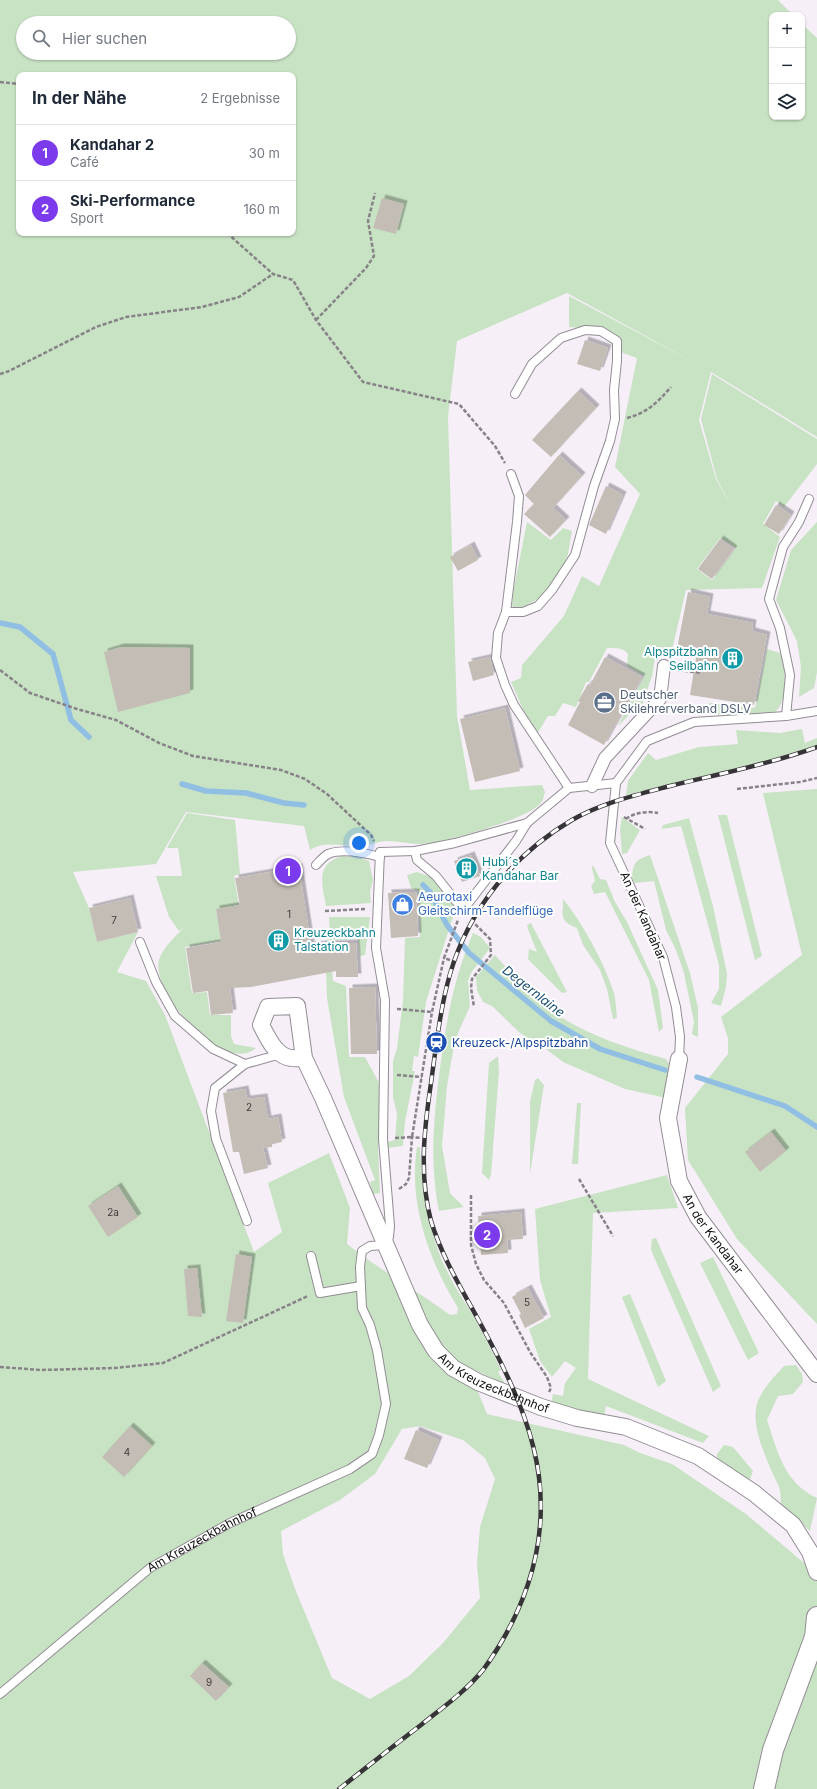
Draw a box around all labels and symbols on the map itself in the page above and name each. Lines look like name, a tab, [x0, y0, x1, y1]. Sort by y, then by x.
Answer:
place label: Alpspitzbahn Seilbahn	[644, 644, 718, 673]
building icon: Alpspitzbahn Seilbahn	[720, 646, 746, 672]
place label: Deutscher Skilehrerverband DSLV	[620, 687, 751, 716]
office icon: Deutscher Skilehrerverband DSLV	[591, 689, 617, 715]
your location	[349, 833, 369, 853]
place label: Hubi´s Kandahar Bar	[482, 854, 559, 883]
pin: 1	[275, 856, 301, 886]
building icon: Hubi´s Kandahar Bar	[454, 856, 480, 882]
street label: An der Kandahar	[617, 869, 670, 963]
place label: Aeurotaxi Gleitschirm-Tandelflüge	[418, 889, 553, 918]
shop icon: Aeurotaxi Gleitschirm-Tandelflüge	[390, 891, 416, 917]
house number: 1	[287, 908, 291, 920]
house number: 7	[111, 914, 117, 926]
place label: Kreuzeckbahn Talstation	[294, 925, 376, 954]
building icon: Kreuzeckbahn Talstation	[265, 927, 291, 953]
water label: Degernlaine	[500, 962, 568, 1020]
station icon: Kreuzeck-/Alpspitzbahn	[423, 1030, 449, 1056]
place label: Kreuzeck-/Alpspitzbahn	[452, 1035, 588, 1050]
house number: 2	[246, 1101, 252, 1113]
street label: An der Kandahar	[680, 1191, 747, 1277]
house number: 2a	[107, 1206, 119, 1218]
pin: 2	[474, 1220, 500, 1250]
house number: 5	[524, 1296, 530, 1308]
street label: Am Kreuzeckbahnhof	[435, 1349, 552, 1416]
house number: 4	[124, 1446, 130, 1458]
street label: Am Kreuzeckbahnhof	[144, 1504, 260, 1575]
house number: 9	[206, 1676, 212, 1688]

